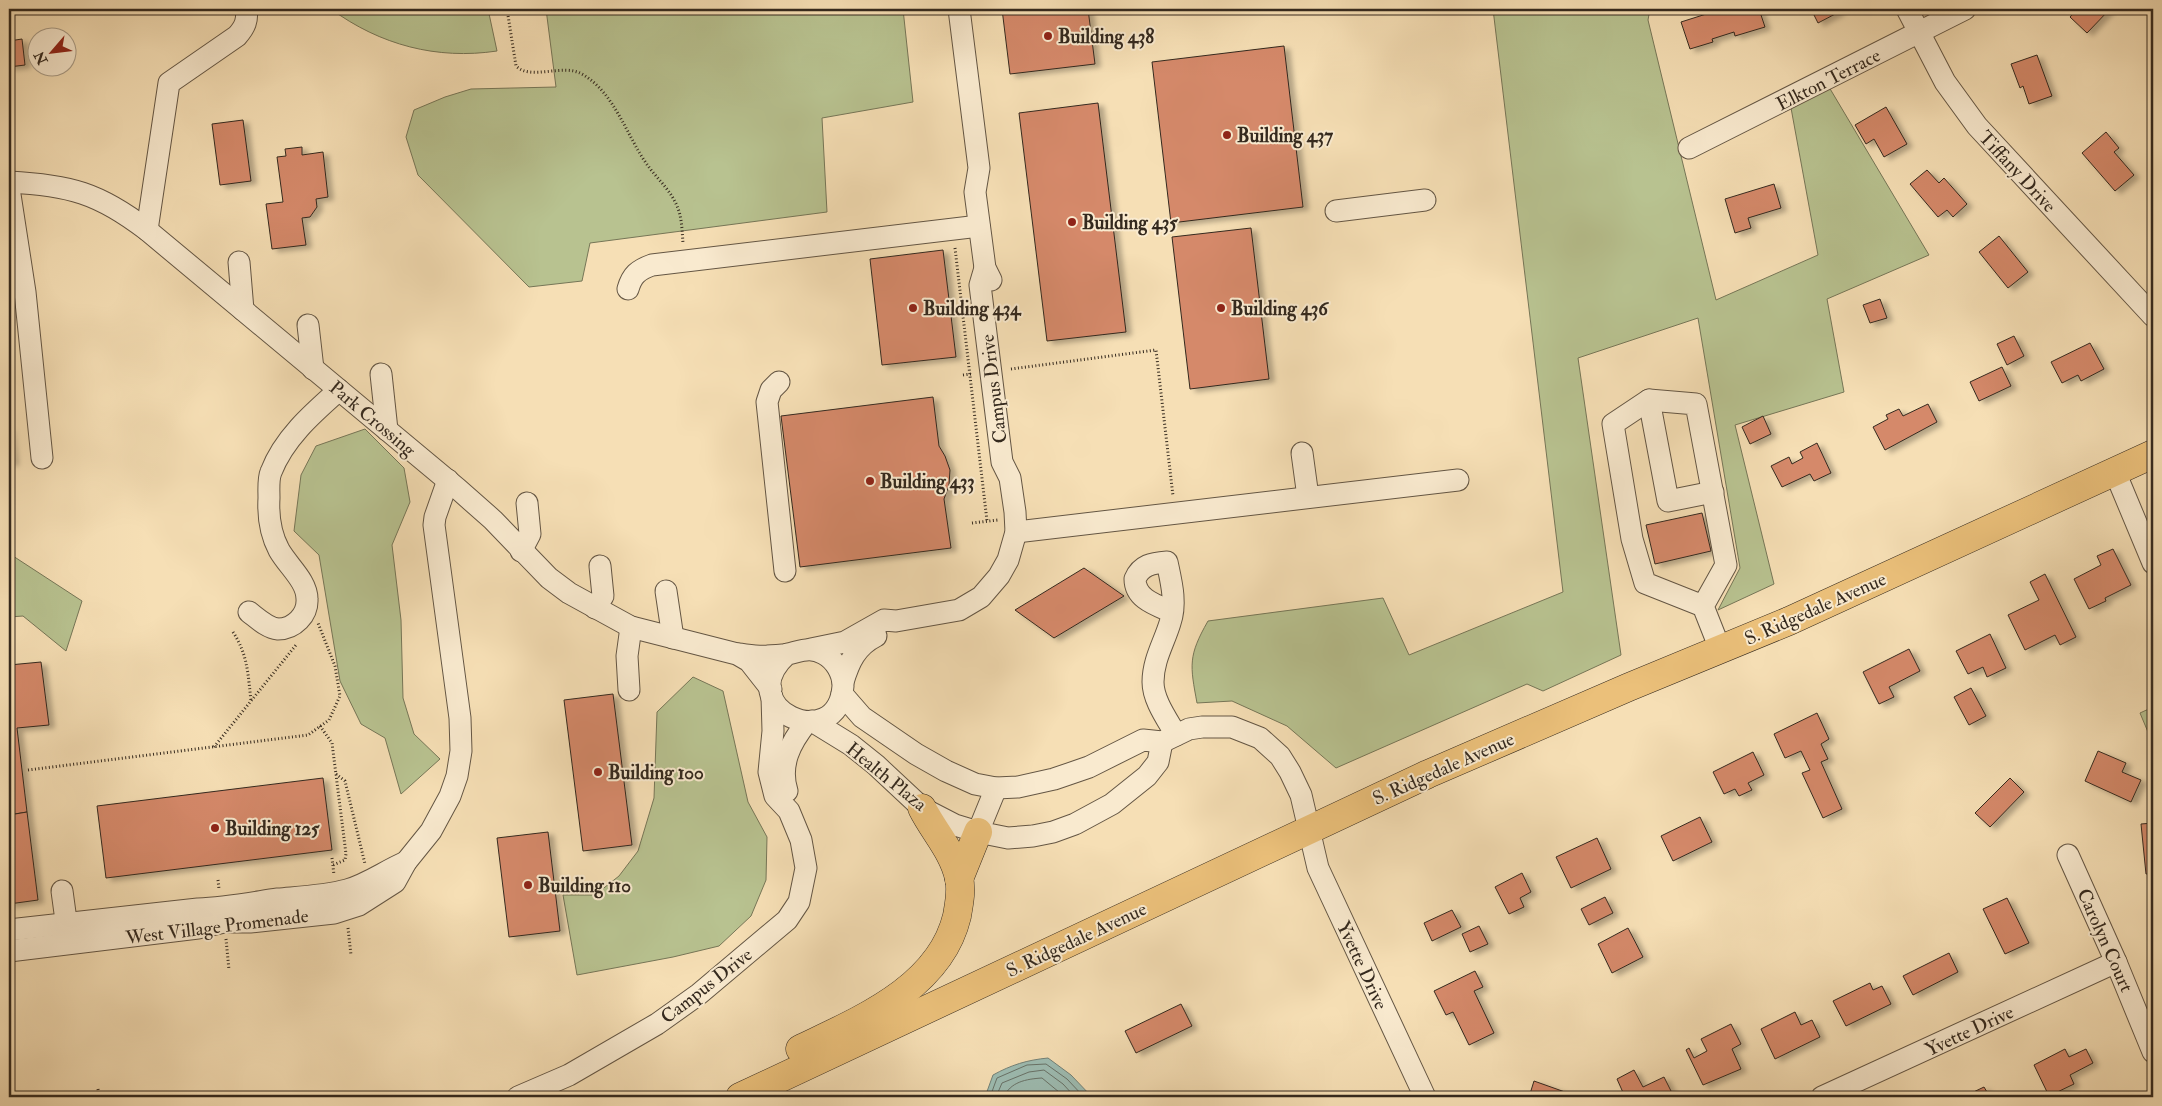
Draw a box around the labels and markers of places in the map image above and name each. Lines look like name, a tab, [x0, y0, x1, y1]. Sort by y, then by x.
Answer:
place label: Building 438	[1058, 25, 1154, 50]
marker: Building 438	[1042, 30, 1054, 42]
place label: Building 437	[1237, 124, 1333, 149]
marker: Building 437	[1221, 129, 1233, 141]
place label: Building 435	[1082, 211, 1178, 236]
marker: Building 435	[1066, 216, 1078, 228]
place label: Building 434	[923, 297, 1022, 322]
place label: Building 436	[1231, 297, 1329, 322]
marker: Building 434	[907, 302, 919, 314]
marker: Building 436	[1215, 302, 1227, 314]
place label: Building 433	[880, 470, 975, 495]
marker: Building 433	[864, 475, 876, 487]
place label: Building 100	[608, 761, 704, 786]
marker: Building 100	[592, 766, 604, 778]
place label: Building 125	[225, 817, 320, 842]
marker: Building 125	[209, 822, 221, 834]
place label: Building 110	[538, 874, 631, 899]
marker: Building 110	[522, 879, 534, 891]

